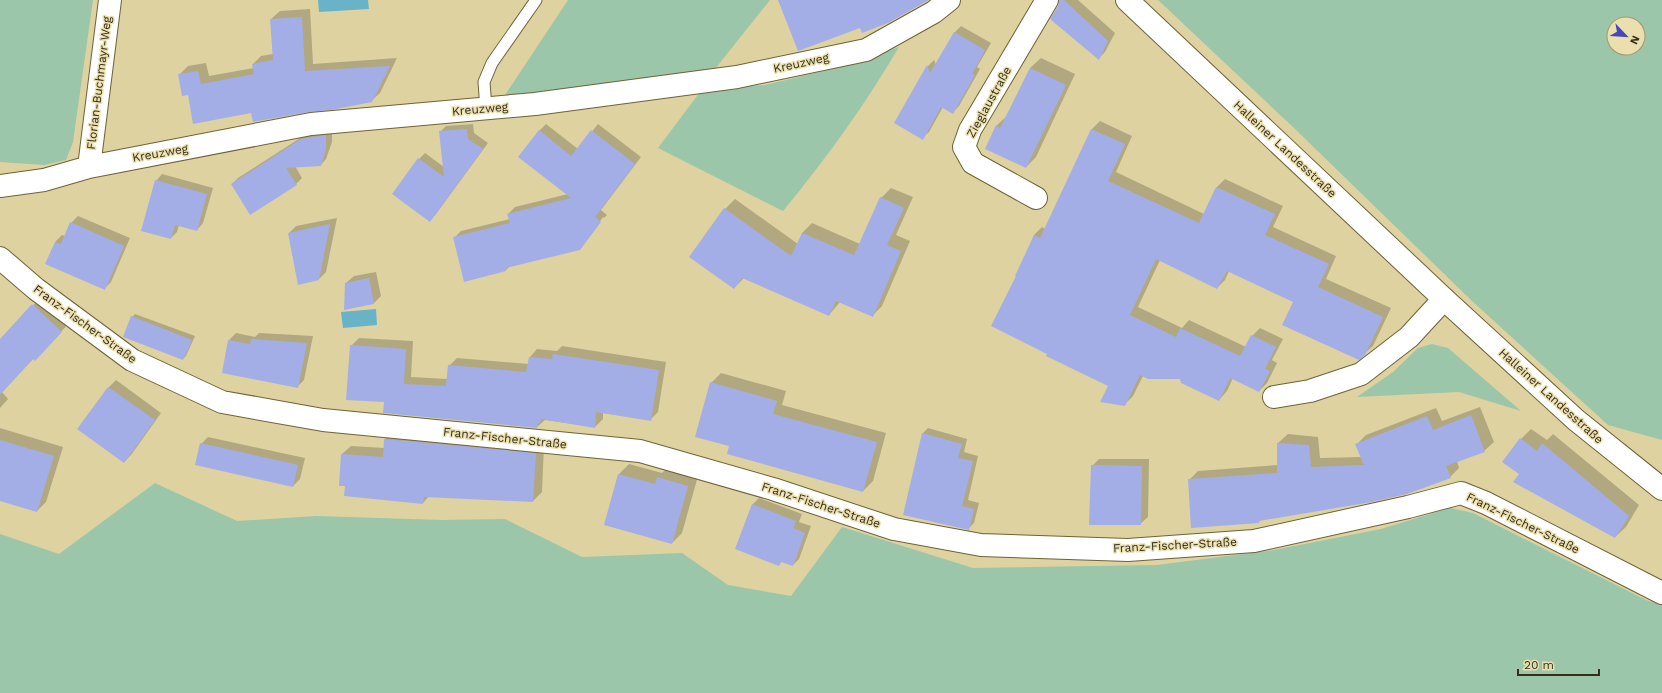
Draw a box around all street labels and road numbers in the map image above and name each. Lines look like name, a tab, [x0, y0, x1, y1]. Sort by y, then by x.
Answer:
street label: Florian-Buchmayr-Weg	[84, 15, 114, 150]
street label: Kreuzweg	[772, 50, 831, 76]
street label: Zieglaustraße	[964, 64, 1014, 140]
street label: Halleiner Landesstraße	[1231, 98, 1339, 200]
street label: Kreuzweg	[451, 100, 509, 118]
street label: Kreuzweg	[131, 141, 190, 165]
street label: Franz-Fischer-Straße	[31, 282, 139, 366]
street label: Halleiner Landesstraße	[1496, 345, 1606, 447]
street label: Franz-Fischer-Straße	[443, 425, 568, 451]
street label: Franz-Fischer-Straße	[760, 479, 882, 531]
street label: Franz-Fischer-Straße	[1464, 490, 1582, 557]
street label: Franz-Fischer-Straße	[1113, 535, 1237, 555]

